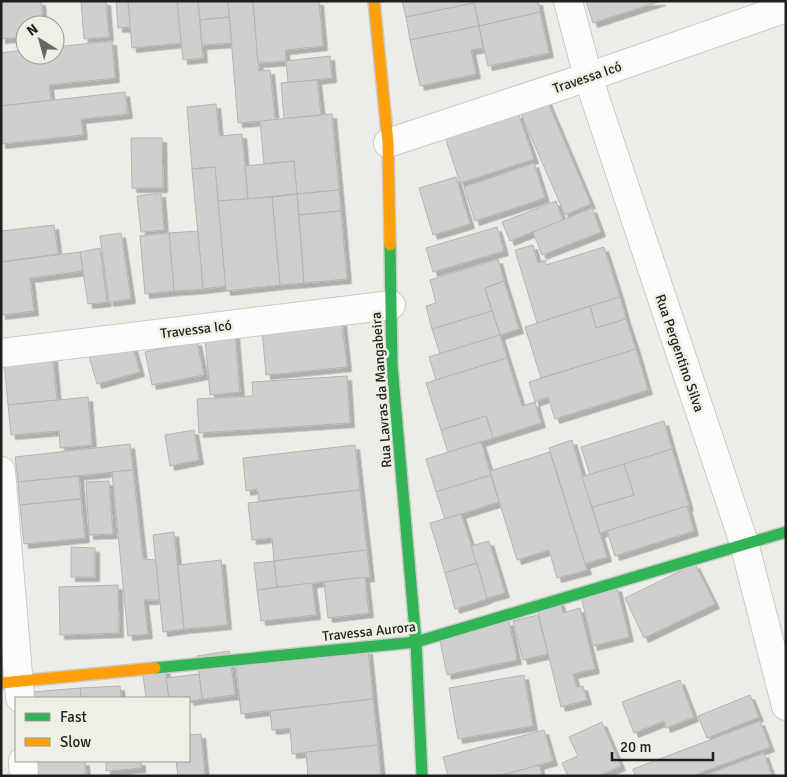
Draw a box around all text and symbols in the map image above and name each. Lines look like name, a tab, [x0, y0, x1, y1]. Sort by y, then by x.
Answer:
north arrow	[15, 15, 65, 65]
text: N	[23, 20, 41, 40]
street label: Travessa Icó	[551, 58, 624, 97]
street label: Rua Pergentino Silva	[651, 292, 708, 414]
street label: Rua Lavras da Mangabeira	[368, 311, 395, 468]
street label: Travessa Icó	[159, 317, 233, 342]
street label: Travessa Aurora	[321, 618, 417, 645]
legend	[15, 697, 190, 762]
text: Fast	[60, 708, 87, 726]
scale bar	[612, 730, 713, 762]
text: Slow	[60, 733, 91, 751]
text: 20 m	[620, 738, 651, 756]

